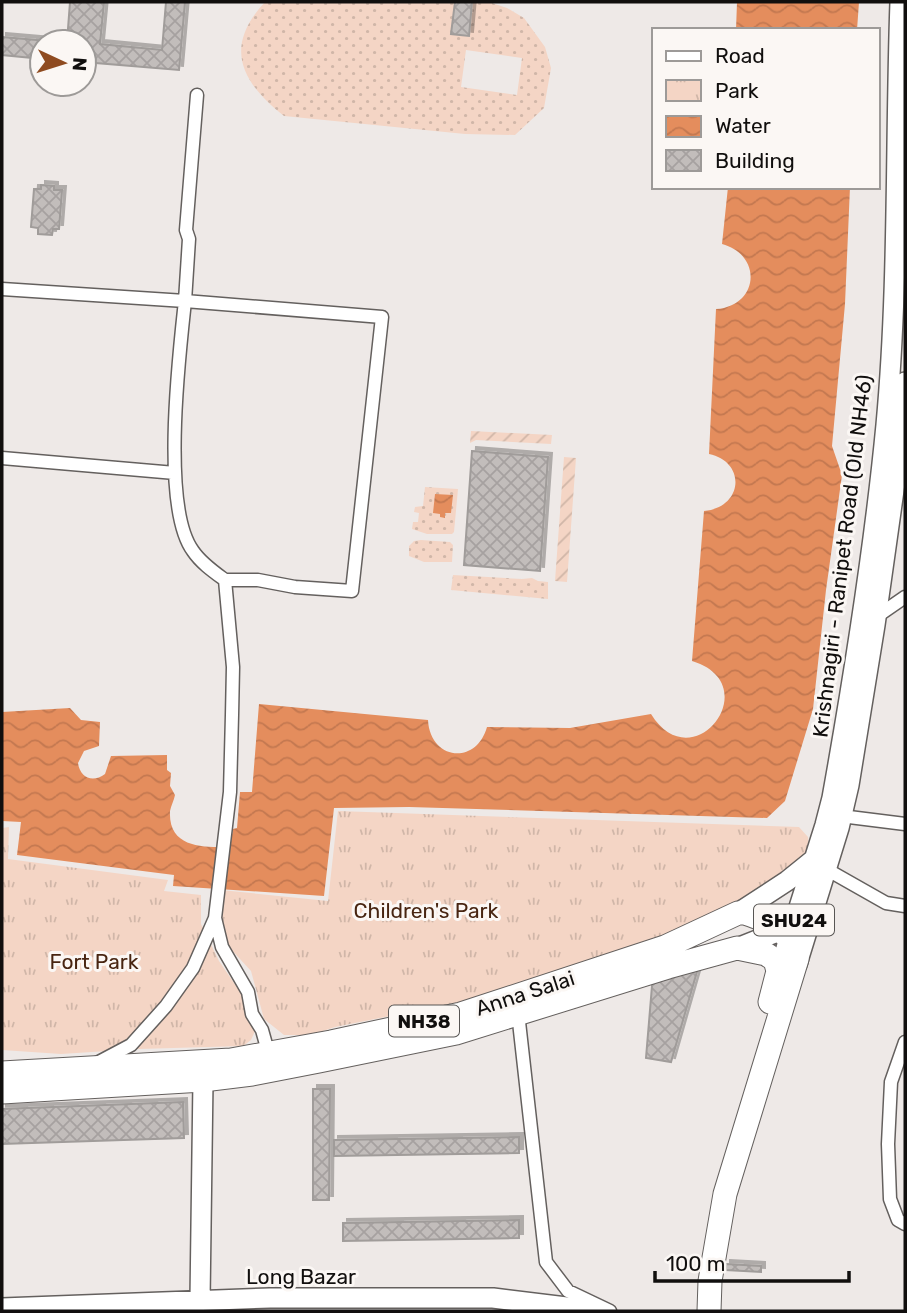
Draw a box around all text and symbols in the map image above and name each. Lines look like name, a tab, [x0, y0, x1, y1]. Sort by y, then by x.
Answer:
north arrow	[28, 28, 98, 98]
legend	[652, 28, 879, 189]
text: Road	[715, 43, 765, 68]
text: N	[68, 57, 91, 72]
text: Park	[715, 78, 759, 103]
text: Water	[715, 113, 771, 138]
text: Building	[715, 148, 795, 173]
street label: Krishnagiri - Ranipet Road (Old NH46)	[807, 373, 877, 739]
park label: Children's Park	[354, 898, 499, 923]
road number: SHU24	[754, 904, 834, 936]
park label: Fort Park	[49, 949, 139, 974]
street label: Anna Salai	[472, 965, 578, 1021]
road number: NH38	[389, 1006, 459, 1036]
scale bar	[655, 1240, 849, 1284]
text: 100 m	[666, 1251, 725, 1276]
street label: Long Bazar	[246, 1264, 356, 1289]

